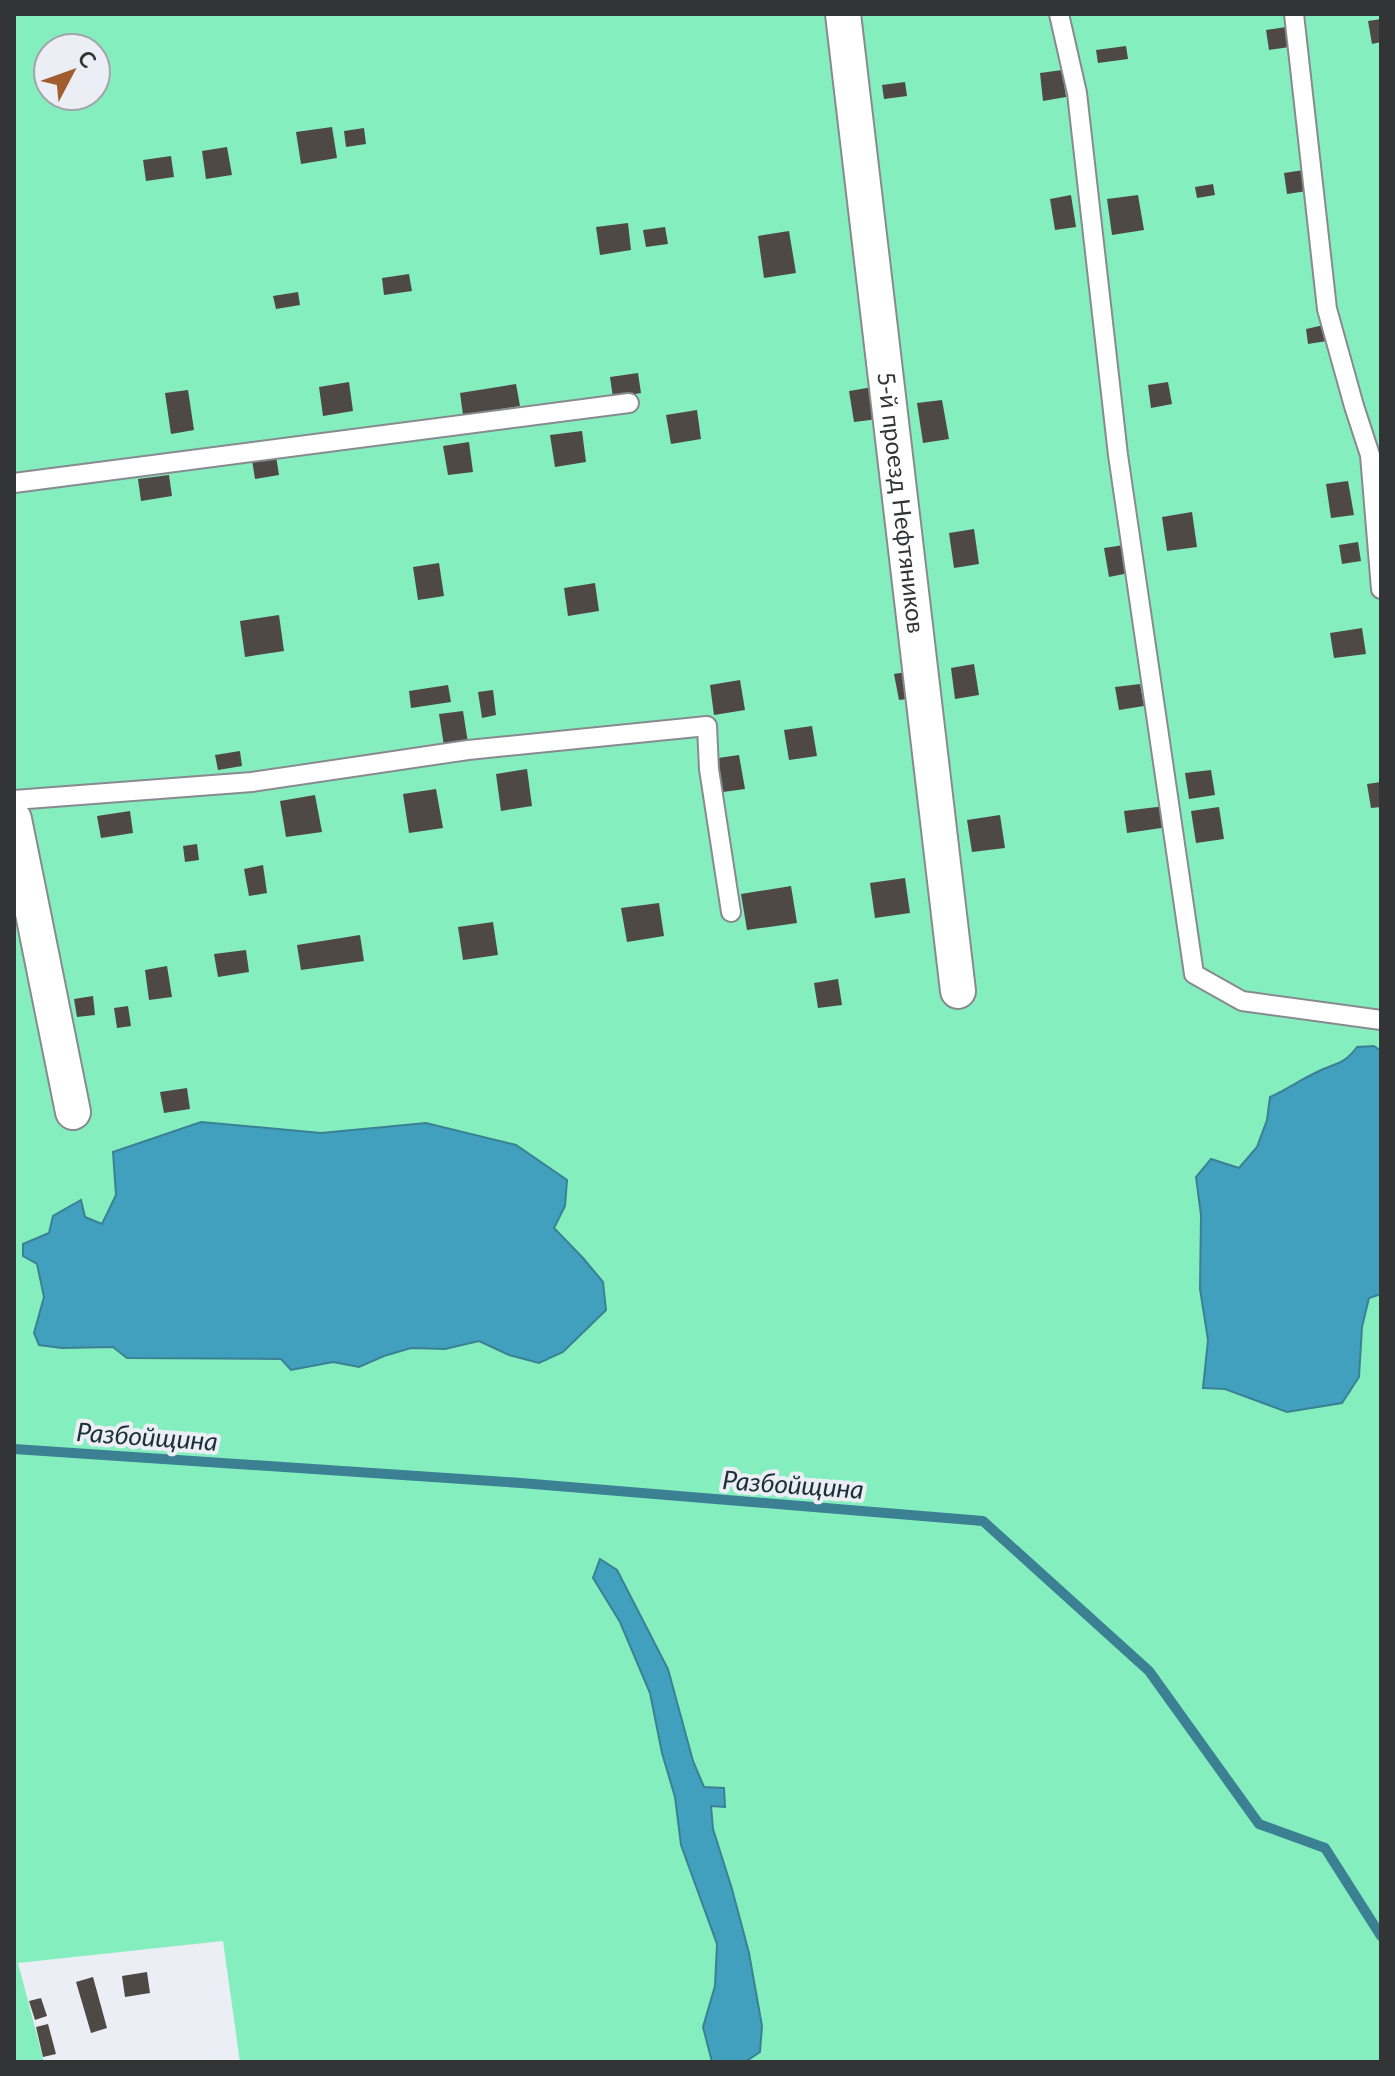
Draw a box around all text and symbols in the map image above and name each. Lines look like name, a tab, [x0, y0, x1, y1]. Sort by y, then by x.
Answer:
north arrow	[32, 32, 112, 112]
text: С	[73, 44, 103, 73]
street label: 5-й проезд Нефтяников	[872, 370, 932, 635]
water label: Разбойщина	[75, 1415, 219, 1457]
water label: Разбойщина	[721, 1463, 865, 1505]

